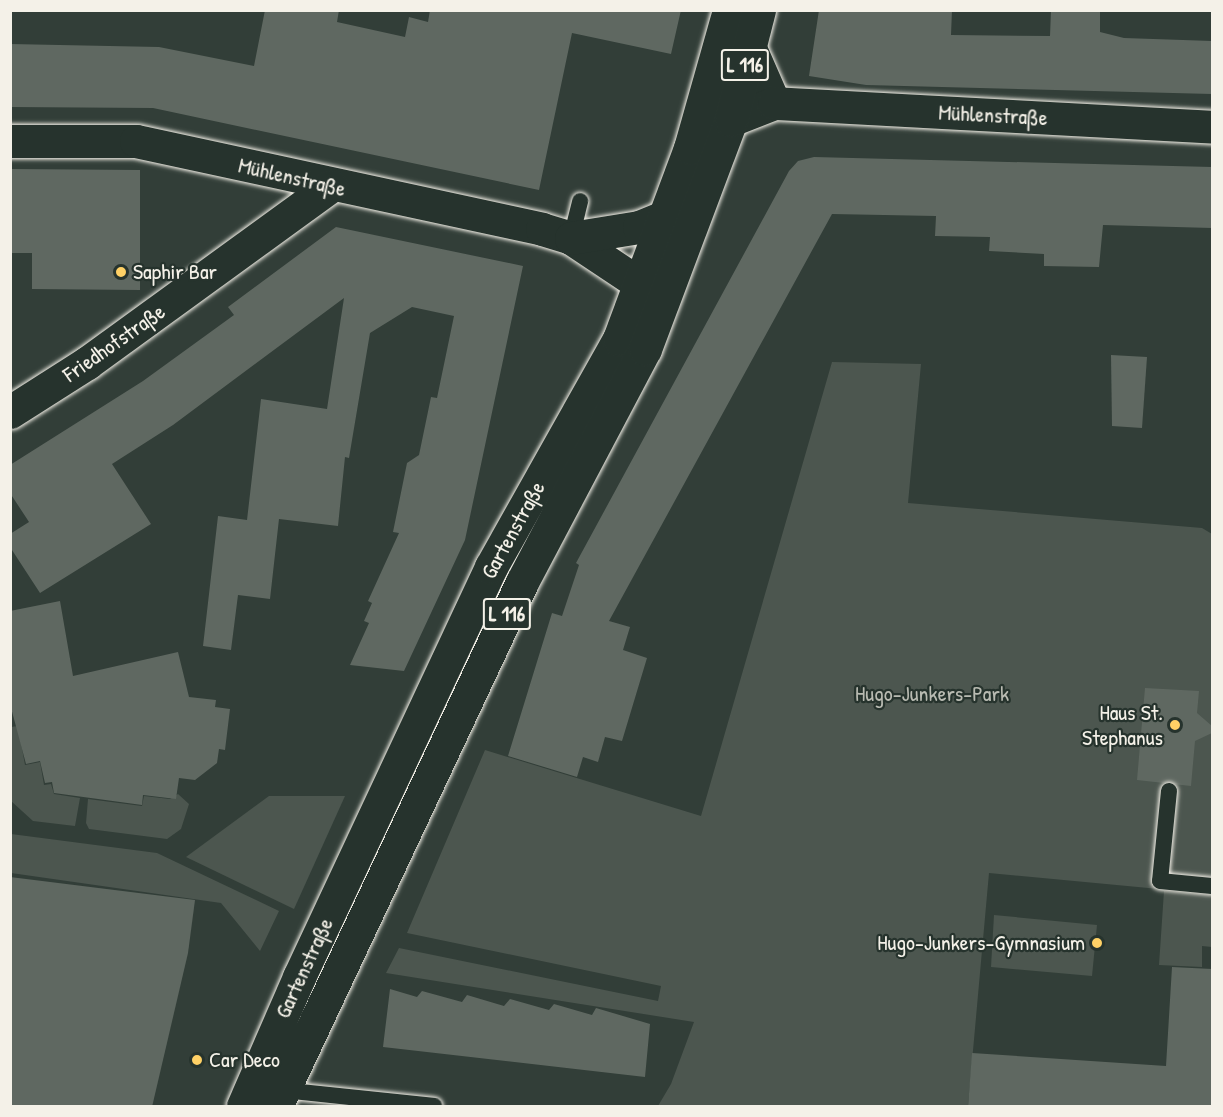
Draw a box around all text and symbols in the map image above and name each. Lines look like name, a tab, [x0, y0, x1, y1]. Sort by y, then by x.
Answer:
road number: L 116	[720, 47, 771, 83]
street label: Mühlenstraße	[938, 99, 1048, 131]
street label: Mühlenstraße	[236, 152, 348, 202]
place label: Saphir Bar	[133, 259, 217, 285]
marker: Saphir Bar	[114, 265, 128, 279]
street label: Friedhofstraße	[58, 298, 170, 388]
street label: Gartenstraße	[475, 477, 551, 583]
road number: L 116	[482, 596, 532, 632]
park label: Hugo-Junkers-Park	[855, 681, 1009, 707]
place label: Haus St. Stephanus	[1082, 699, 1163, 750]
marker: Haus St. Stephanus	[1168, 718, 1182, 732]
street label: Gartenstraße	[269, 914, 339, 1022]
place label: Hugo-Junkers-Gymnasium	[877, 930, 1085, 956]
marker: Hugo-Junkers-Gymnasium	[1090, 936, 1104, 950]
place label: Car Deco	[209, 1047, 280, 1073]
marker: Car Deco	[190, 1053, 204, 1067]

